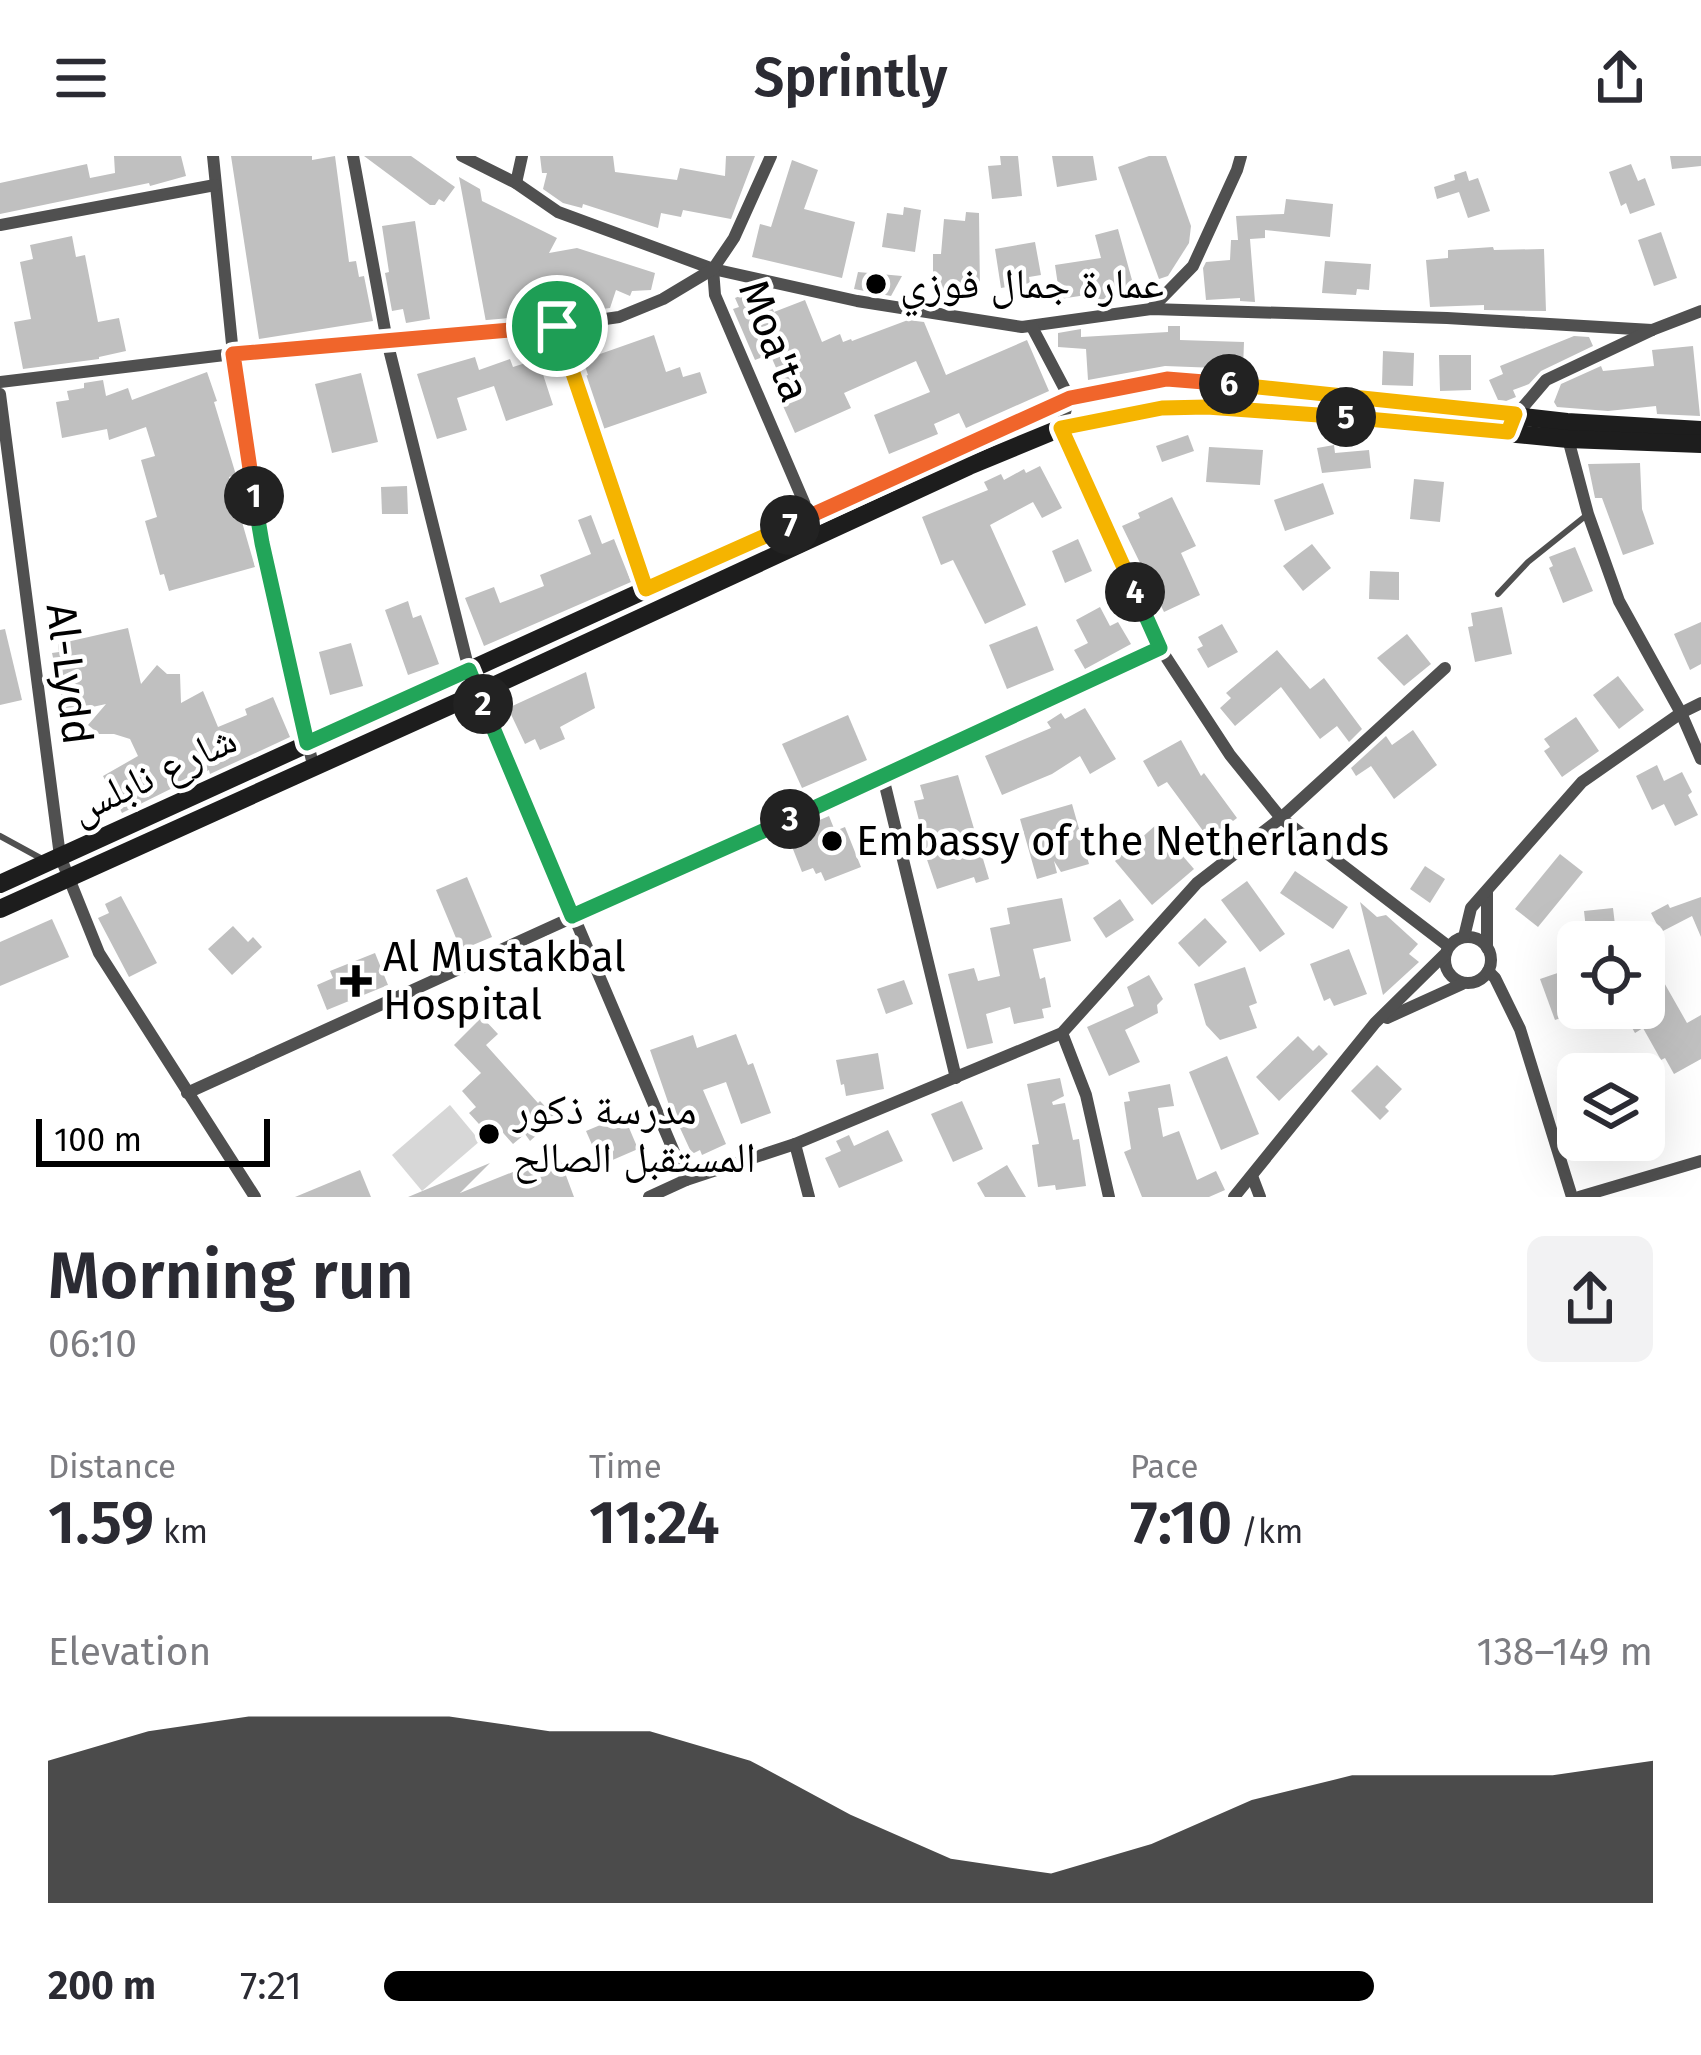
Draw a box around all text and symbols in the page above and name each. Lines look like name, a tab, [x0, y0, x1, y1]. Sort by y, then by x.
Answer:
icon: menu	[48, 45, 114, 111]
icon: share	[1587, 45, 1653, 111]
text: Sprintly	[754, 46, 947, 110]
place label: عمارة جمال فوزي	[900, 259, 1164, 317]
marker: عمارة جمال فوزي	[863, 271, 889, 297]
street label: Moa'ta	[728, 273, 820, 409]
pin	[506, 275, 608, 377]
icon: arrive	[524, 293, 590, 359]
pin: 6	[1199, 354, 1259, 414]
text: 6	[1220, 364, 1238, 404]
pin: 5	[1316, 387, 1376, 447]
text: 5	[1337, 397, 1355, 437]
pin: 1	[224, 466, 284, 526]
text: 1	[246, 476, 262, 516]
pin: 7	[760, 495, 820, 555]
text: 7	[782, 505, 798, 545]
pin: 4	[1105, 562, 1165, 622]
text: 4	[1126, 572, 1144, 612]
street label: Al-Lydd	[36, 601, 102, 747]
pin: 2	[453, 674, 513, 734]
text: 2	[474, 684, 492, 724]
street label: شارع نابلس	[62, 714, 245, 835]
pin: 3	[760, 789, 820, 849]
text: 3	[781, 799, 799, 839]
place label: Embassy of the Netherlands	[856, 816, 1389, 866]
marker: Embassy of the Netherlands	[819, 828, 845, 854]
map controls	[1557, 921, 1665, 1161]
button: locate	[1557, 921, 1665, 1029]
place label: Al Mustakbal Hospital	[383, 932, 626, 1030]
marker: Al Mustakbal Hospital	[340, 965, 372, 997]
button: layers	[1557, 1053, 1665, 1161]
place label: مدرسة ذكور المستقبل الصالح	[512, 1085, 756, 1184]
scale bar	[36, 1113, 270, 1166]
text: 100 m	[54, 1120, 142, 1160]
marker: مدرسة ذكور المستقبل الصالح	[476, 1121, 502, 1147]
text: Morning run	[48, 1236, 414, 1315]
button: share	[1527, 1236, 1653, 1362]
text: 06:10	[48, 1321, 137, 1367]
text: Distance	[48, 1447, 176, 1487]
text: Time	[589, 1447, 662, 1487]
text: Pace	[1130, 1447, 1198, 1487]
text: 1.59	[48, 1487, 154, 1559]
text: 11:24	[589, 1487, 720, 1559]
text: 7:10	[1130, 1487, 1232, 1559]
text: km	[154, 1512, 208, 1552]
text: /km	[1232, 1512, 1303, 1552]
text: Elevation	[48, 1629, 211, 1675]
text: 138–149 m	[1477, 1629, 1653, 1675]
text: 200 m	[48, 1963, 156, 2009]
text: 7:21	[240, 1963, 302, 2009]

